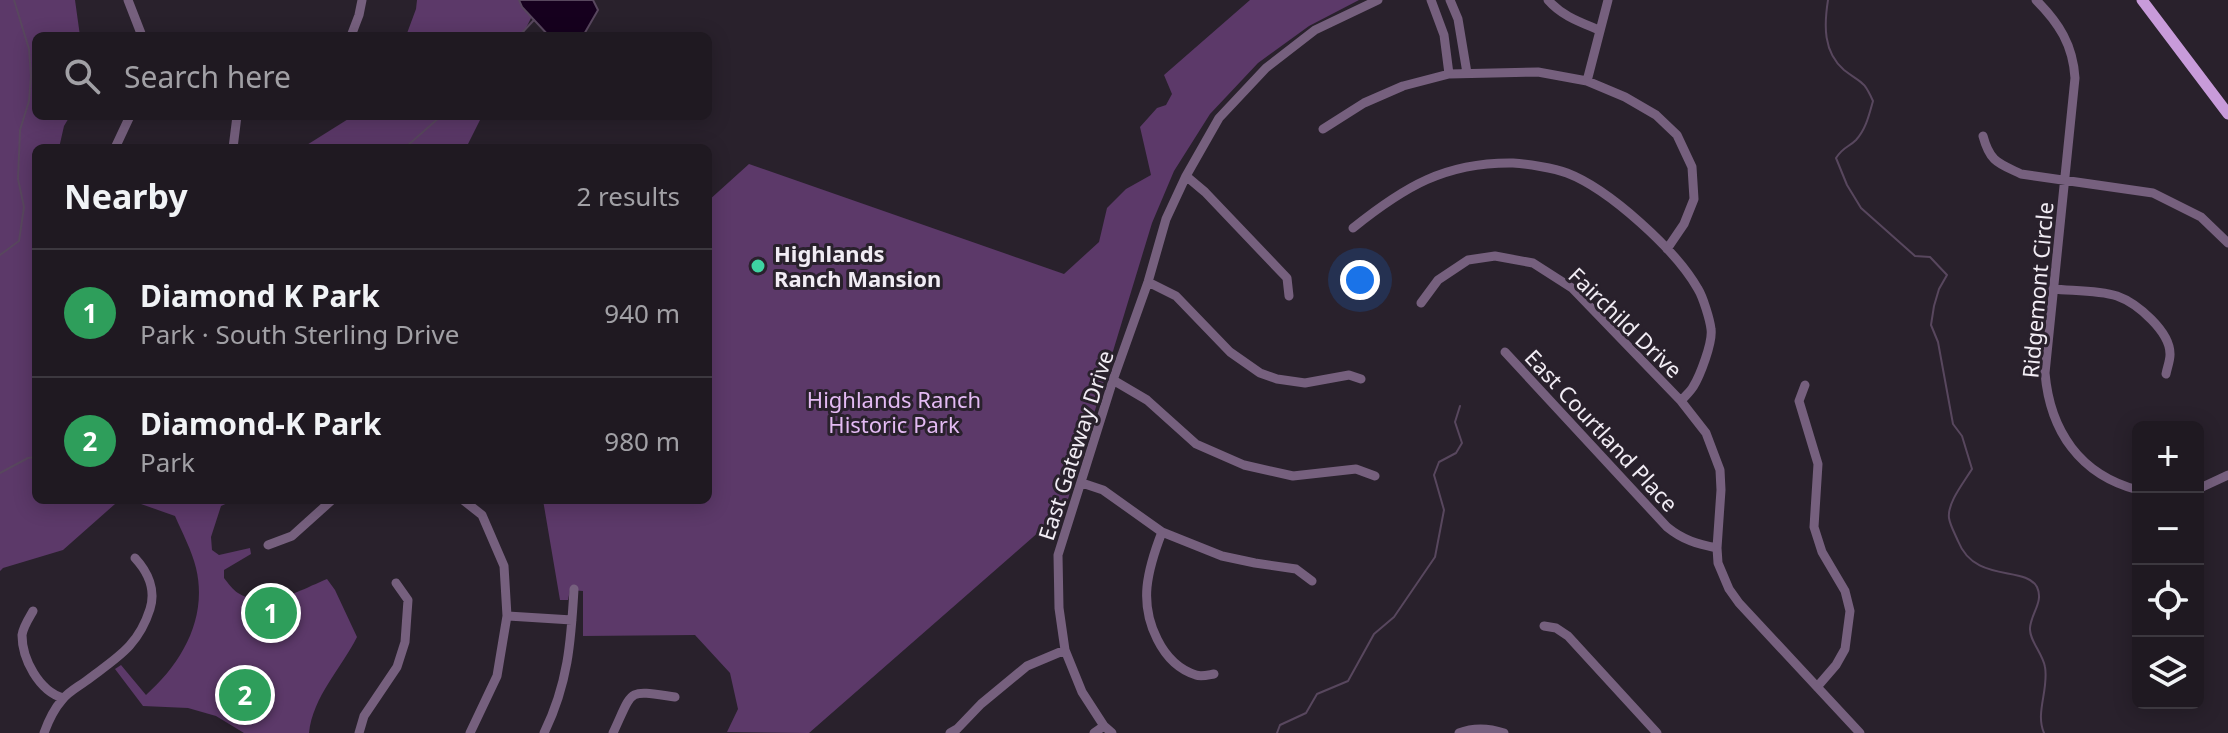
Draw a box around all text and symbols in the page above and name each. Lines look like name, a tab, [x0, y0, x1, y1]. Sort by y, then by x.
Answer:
search box	[32, 32, 712, 120]
icon: search	[60, 54, 104, 98]
text: Search here	[124, 56, 291, 97]
text: Nearby	[64, 173, 188, 219]
text: 2 results	[576, 178, 680, 214]
street label: Ridgemont Circle	[2014, 201, 2060, 379]
place label: Highlands Ranch Mansion	[774, 238, 941, 293]
marker: Highlands Ranch Mansion	[749, 257, 767, 275]
your location	[1340, 260, 1380, 300]
street label: Fairchild Drive	[1563, 260, 1689, 384]
text: Diamond K Park	[140, 275, 380, 316]
text: 1	[83, 295, 97, 331]
text: 940 m	[604, 295, 680, 331]
text: Park · South Sterling Drive	[140, 316, 459, 352]
street label: East Courtland Place	[1519, 342, 1685, 518]
street label: East Gateway Drive	[1030, 346, 1120, 544]
park label: Highlands Ranch Historic Park	[807, 384, 981, 439]
text: Diamond-K Park	[140, 403, 381, 444]
map controls	[2132, 421, 2204, 709]
button: +	[2132, 421, 2204, 493]
text: 2	[83, 423, 97, 459]
text: 980 m	[604, 423, 680, 459]
text: Park	[140, 444, 195, 480]
button: −	[2132, 493, 2204, 565]
button: locate	[2132, 565, 2204, 637]
pin: 1	[245, 583, 297, 643]
button: layers	[2132, 637, 2204, 709]
pin: 2	[219, 665, 271, 725]

